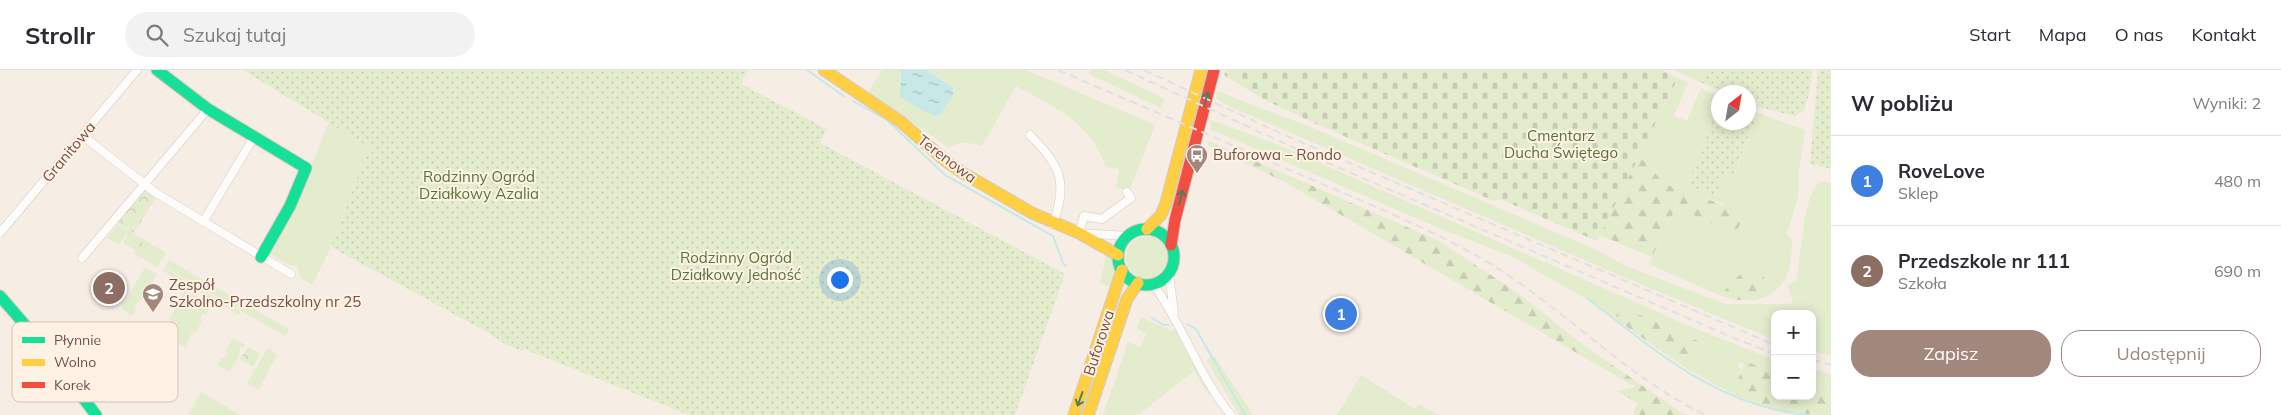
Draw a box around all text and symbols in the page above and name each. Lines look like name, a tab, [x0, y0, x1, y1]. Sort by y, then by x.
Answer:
search box	[125, 12, 475, 57]
text: Strollr	[25, 20, 95, 50]
icon: search	[143, 21, 171, 49]
text: Szukaj tutaj	[183, 23, 286, 47]
text: Start	[1969, 23, 2011, 46]
text: Mapa	[2039, 23, 2087, 46]
text: O nas	[2115, 23, 2164, 46]
text: Kontakt	[2192, 23, 2256, 46]
north arrow	[1711, 85, 1756, 130]
text: W pobliżu	[1851, 90, 1953, 116]
one-way arrow	[1202, 92, 1211, 108]
text: Wyniki: 2	[2192, 93, 2261, 113]
street label: Granitowa	[38, 118, 99, 186]
park label: Cmentarz Ducha Świętego	[1504, 126, 1618, 162]
street label: Terenowa	[914, 130, 980, 187]
bus stop icon: Buforowa – Rondo	[1185, 143, 1209, 174]
place label: Buforowa – Rondo	[1213, 145, 1342, 164]
text: RoveLove	[1898, 159, 1985, 183]
park label: Rodzinny Ogród Działkowy Azalia	[419, 167, 539, 203]
text: 1	[1862, 171, 1872, 191]
text: 480 m	[2214, 171, 2261, 191]
text: Sklep	[1898, 183, 1938, 203]
one-way arrow	[1177, 190, 1186, 206]
park label: Rodzinny Ogród Działkowy Jedność	[671, 248, 801, 284]
text: Przedszkole nr 111	[1898, 249, 2070, 273]
text: 2	[1862, 261, 1872, 281]
text: 690 m	[2214, 261, 2261, 281]
your location	[827, 267, 853, 293]
pin: 2	[93, 269, 125, 307]
text: Szkoła	[1898, 273, 1947, 293]
place label: Zespół Szkolno-Przedszkolny nr 25	[169, 275, 361, 311]
school or university icon: Zespół Szkolno-Przedszkolny nr 25	[141, 282, 165, 313]
pin: 1	[1325, 295, 1357, 333]
street label: Buforowa	[1079, 308, 1118, 378]
map controls	[1771, 310, 1816, 400]
button: +	[1771, 310, 1816, 355]
legend	[12, 322, 178, 402]
button: Zapisz	[1851, 330, 2051, 377]
button: Udostępnij	[2061, 330, 2261, 377]
text: Płynnie	[54, 331, 101, 349]
text: Wolno	[54, 353, 96, 371]
button: −	[1771, 355, 1816, 400]
text: Korek	[54, 376, 91, 394]
one-way arrow	[1075, 391, 1084, 407]

